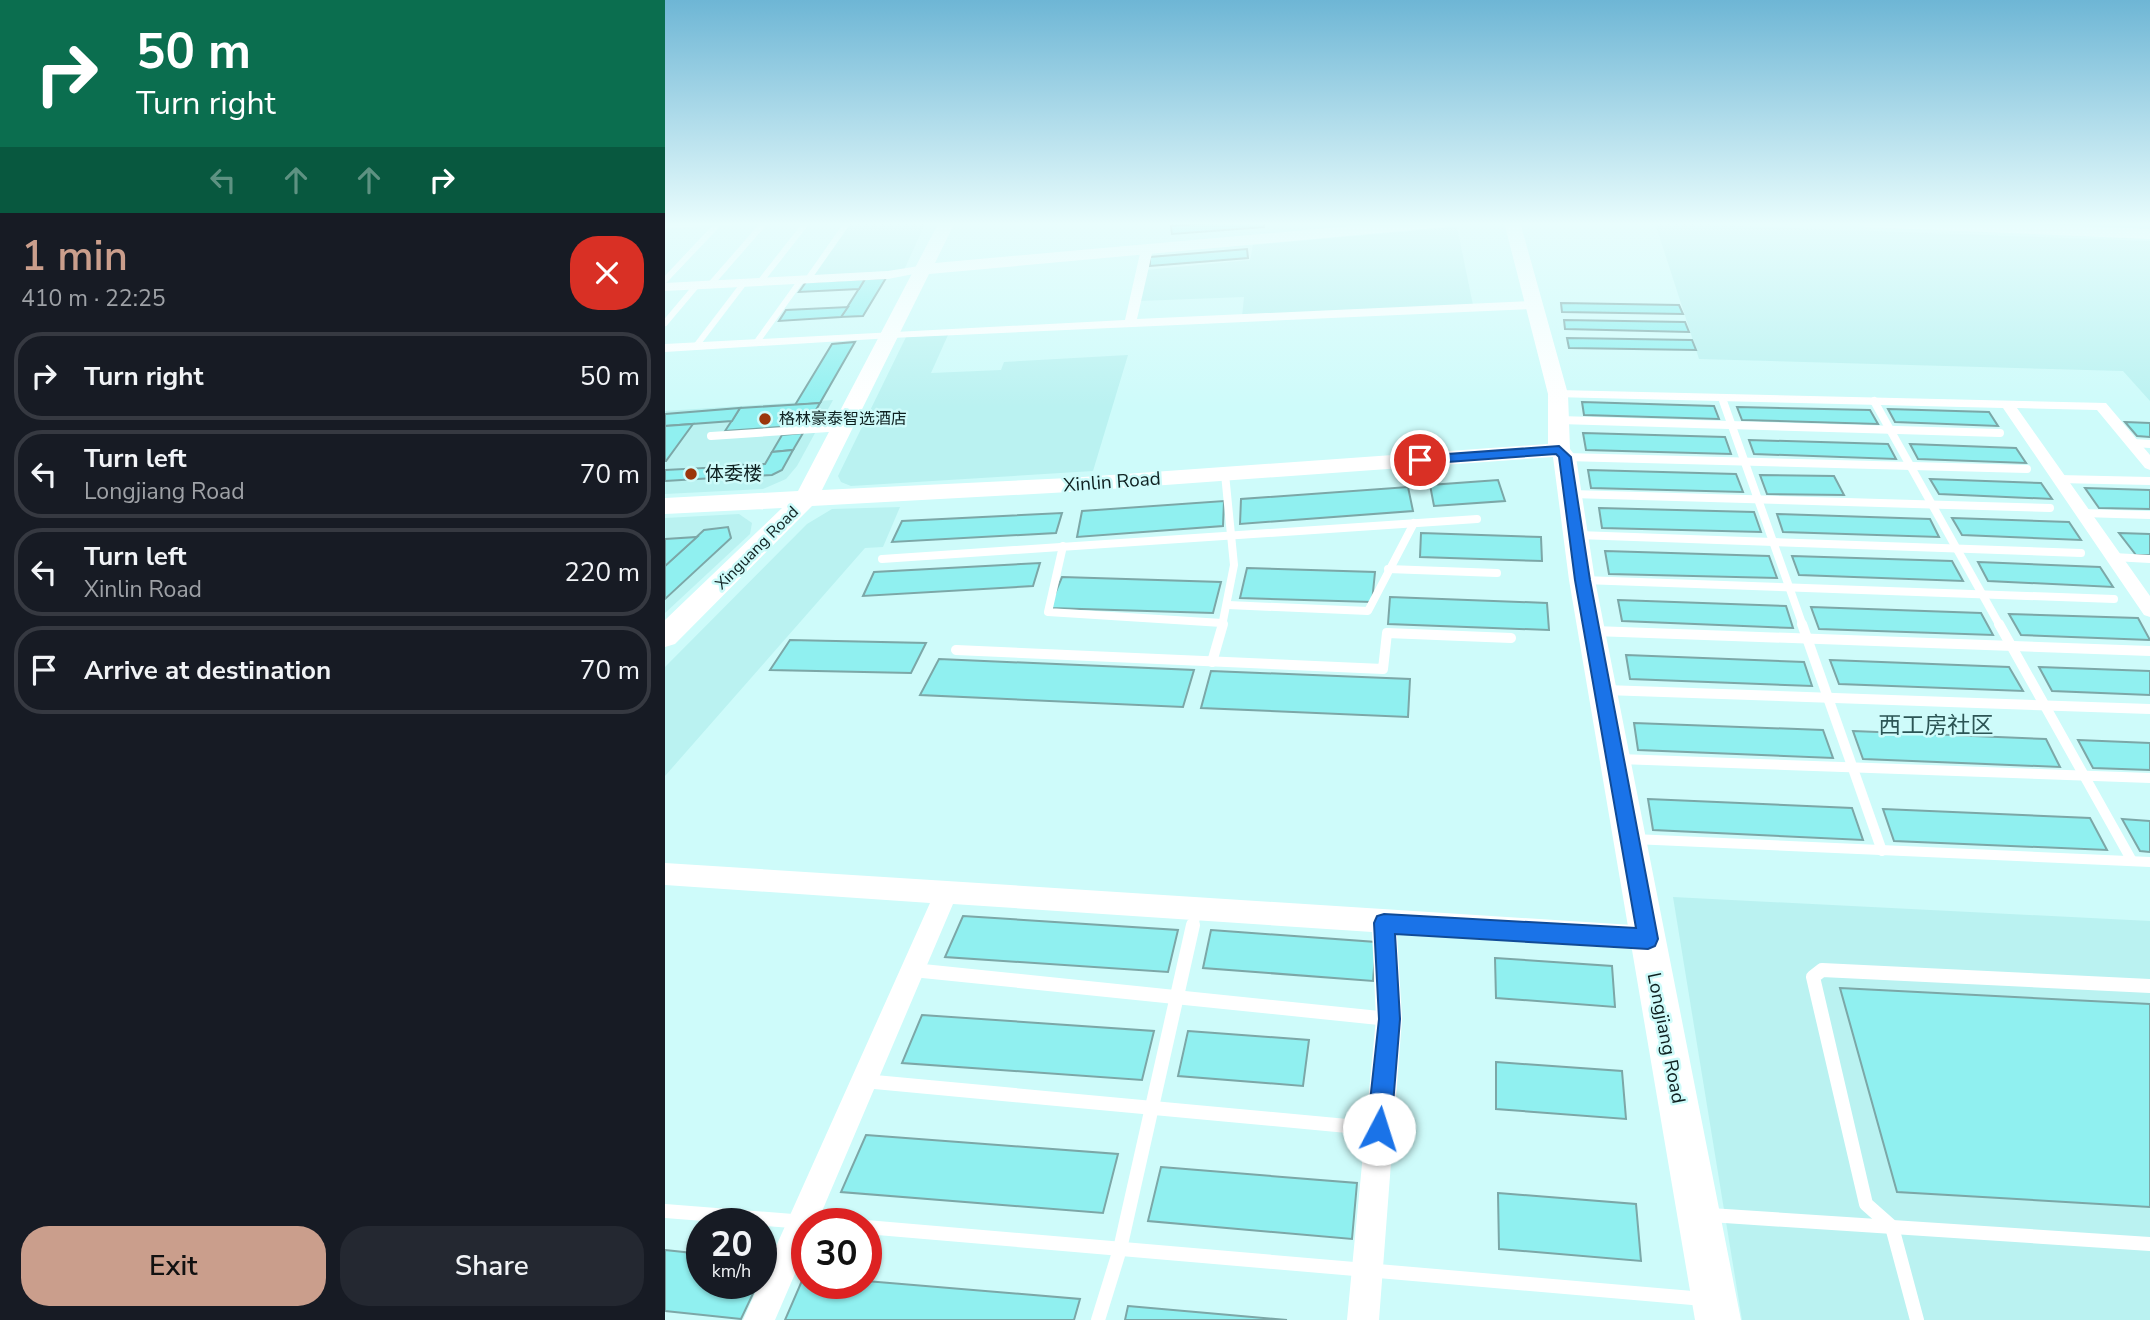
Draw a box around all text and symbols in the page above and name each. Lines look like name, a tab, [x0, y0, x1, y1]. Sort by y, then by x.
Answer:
text: 50 m	[136, 18, 251, 85]
icon: right	[21, 28, 112, 119]
text: Turn right	[136, 82, 276, 125]
icon: left	[204, 161, 242, 199]
icon: ahead	[277, 161, 315, 199]
icon: ahead	[350, 161, 388, 199]
icon: right	[423, 161, 461, 199]
text: 1 min	[21, 228, 128, 285]
button: close	[570, 236, 644, 310]
text: 410 m · 22:25	[21, 283, 166, 314]
icon: right	[25, 357, 63, 395]
text: Turn right	[84, 359, 203, 394]
text: 50 m	[580, 359, 640, 394]
place label: 格林豪泰智选酒店	[779, 408, 907, 430]
marker: 格林豪泰智选酒店	[757, 411, 773, 427]
pin	[1390, 430, 1450, 490]
text: Turn left	[84, 441, 187, 476]
icon: arrive	[1401, 441, 1439, 479]
icon: left	[25, 455, 63, 493]
text: 70 m	[580, 457, 640, 492]
place label: 体委楼	[705, 461, 762, 487]
marker: 体委楼	[683, 466, 699, 482]
street label: Xinlin Road	[1062, 466, 1162, 498]
text: Longjiang Road	[84, 476, 245, 507]
street label: Xinguang Road	[710, 501, 804, 595]
text: Turn left	[84, 539, 187, 574]
icon: left	[25, 553, 63, 591]
text: 220 m	[564, 555, 640, 590]
text: Xinlin Road	[84, 574, 202, 605]
icon: arrive	[25, 651, 63, 689]
text: Arrive at destination	[84, 653, 331, 688]
text: 70 m	[580, 653, 640, 688]
district label: 西工房社区	[1879, 710, 1994, 741]
street label: Longjiang Road	[1641, 970, 1691, 1106]
position arrow	[1342, 1092, 1416, 1166]
speed limit sign: 30	[791, 1208, 882, 1299]
text: 20	[710, 1221, 753, 1268]
button: Exit	[21, 1226, 326, 1306]
button: Share	[340, 1226, 644, 1306]
text: km/h	[712, 1259, 751, 1283]

